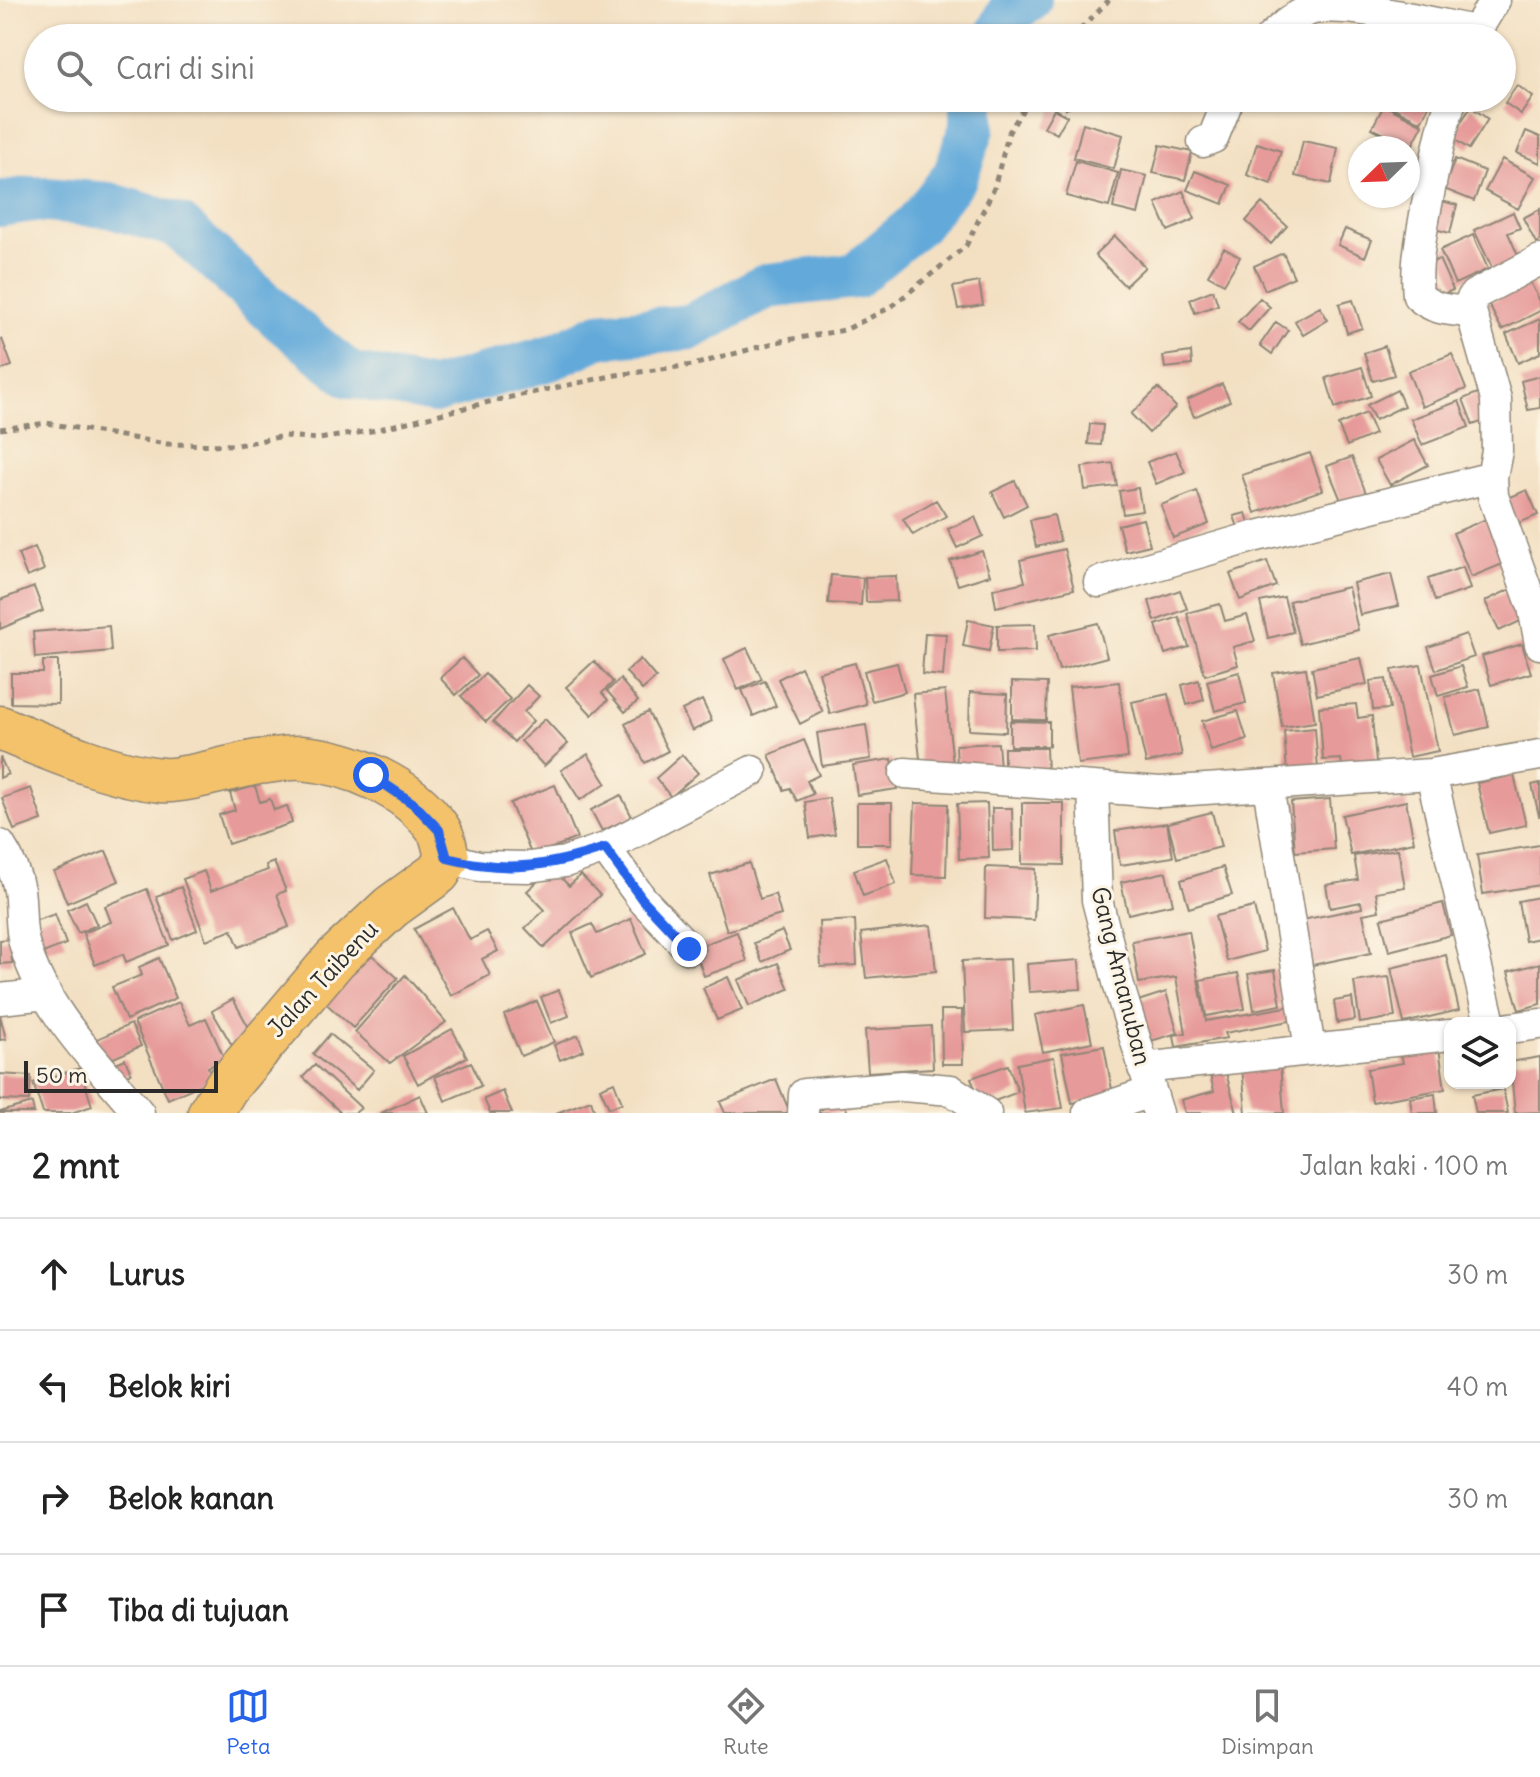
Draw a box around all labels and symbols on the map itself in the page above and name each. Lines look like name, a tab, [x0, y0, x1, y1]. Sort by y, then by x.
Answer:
north arrow	[1348, 136, 1420, 208]
route start	[353, 757, 389, 793]
street label: Gang Amanuban	[1085, 883, 1159, 1068]
street label: Jalan Taibenu	[261, 914, 384, 1043]
route end	[671, 931, 707, 967]
scale bar	[24, 1057, 218, 1093]

